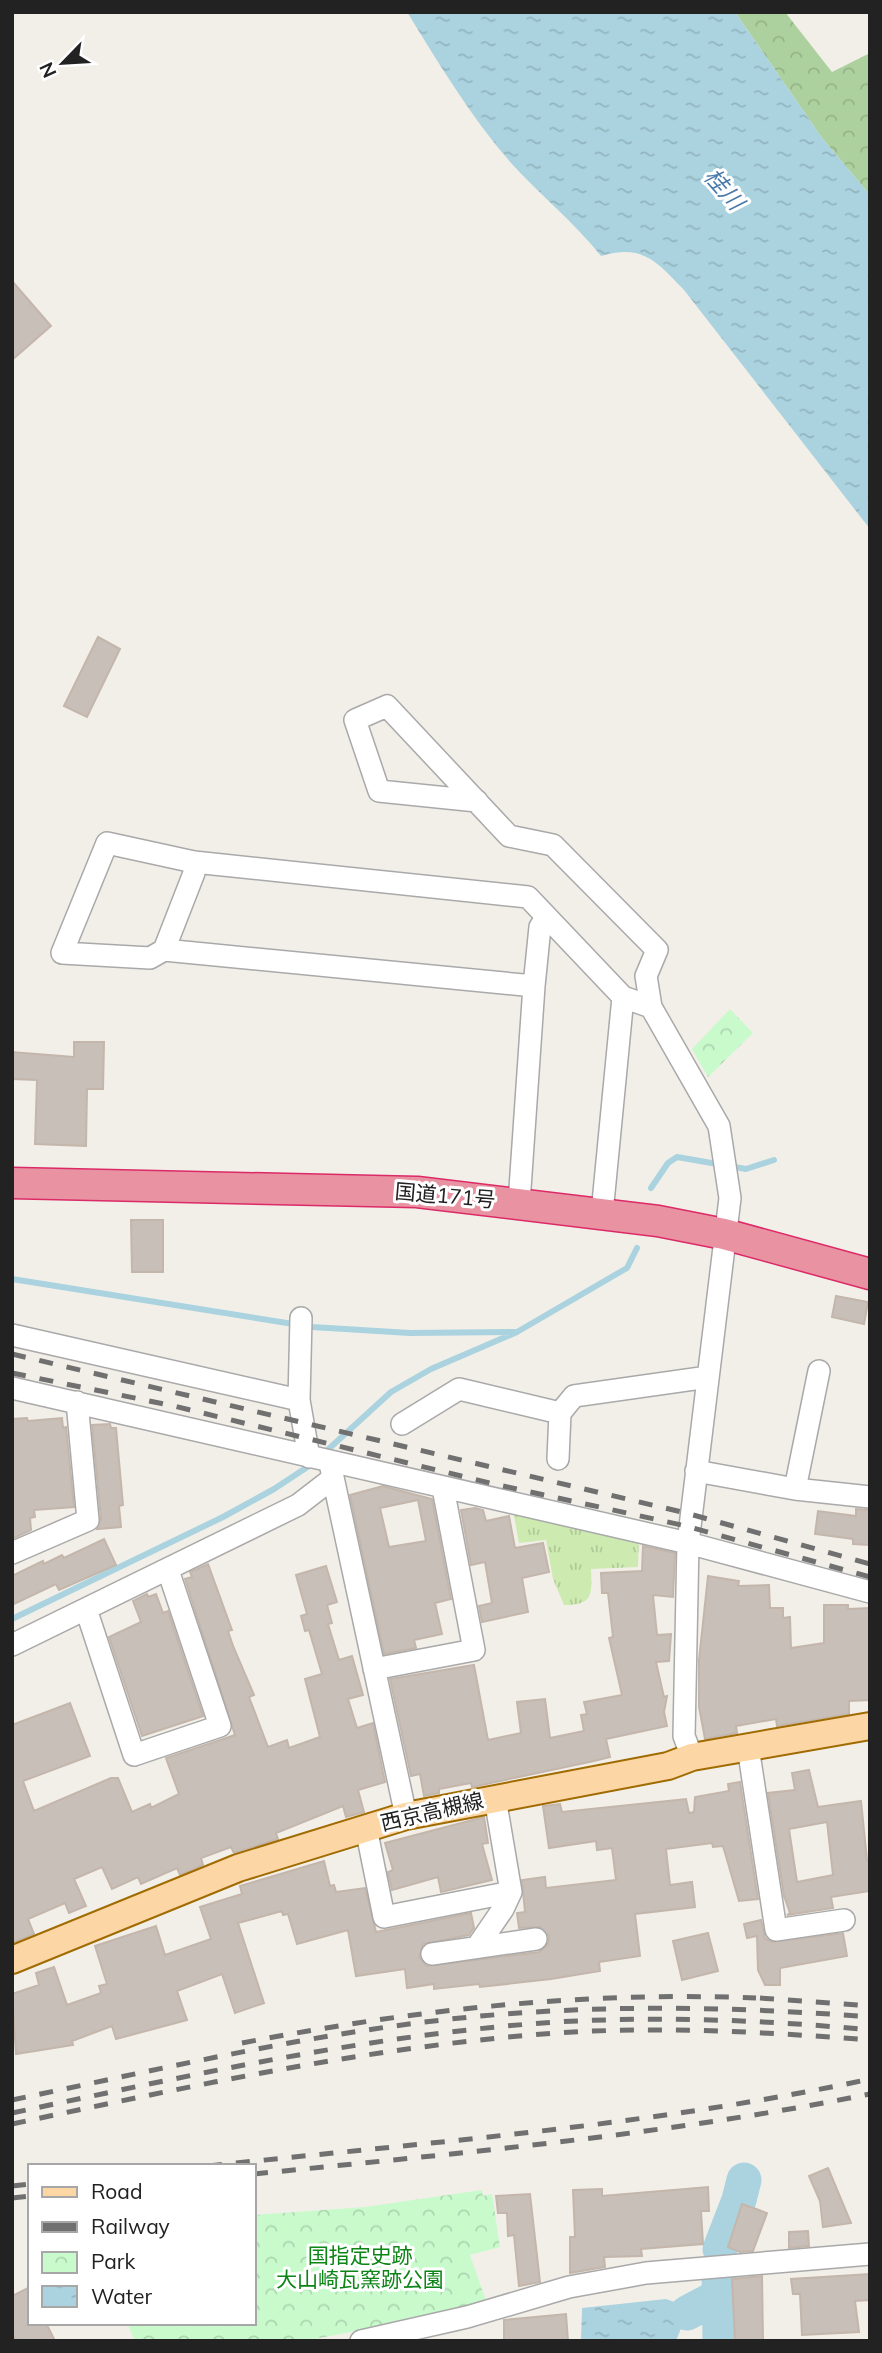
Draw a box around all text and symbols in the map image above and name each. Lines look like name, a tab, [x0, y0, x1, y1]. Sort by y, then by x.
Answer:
north arrow	[28, 28, 98, 98]
text: N	[34, 59, 62, 82]
water label: 桂川	[698, 162, 752, 218]
street label: 国道171号	[394, 1178, 496, 1212]
street label: 西京高槻線	[378, 1787, 486, 1836]
legend	[28, 2164, 256, 2325]
text: Road	[91, 2178, 142, 2204]
text: Railway	[91, 2213, 170, 2239]
park label: 国指定史跡 大山崎瓦窯跡公園	[276, 2242, 444, 2292]
text: Park	[91, 2248, 135, 2274]
text: Water	[91, 2283, 152, 2309]

